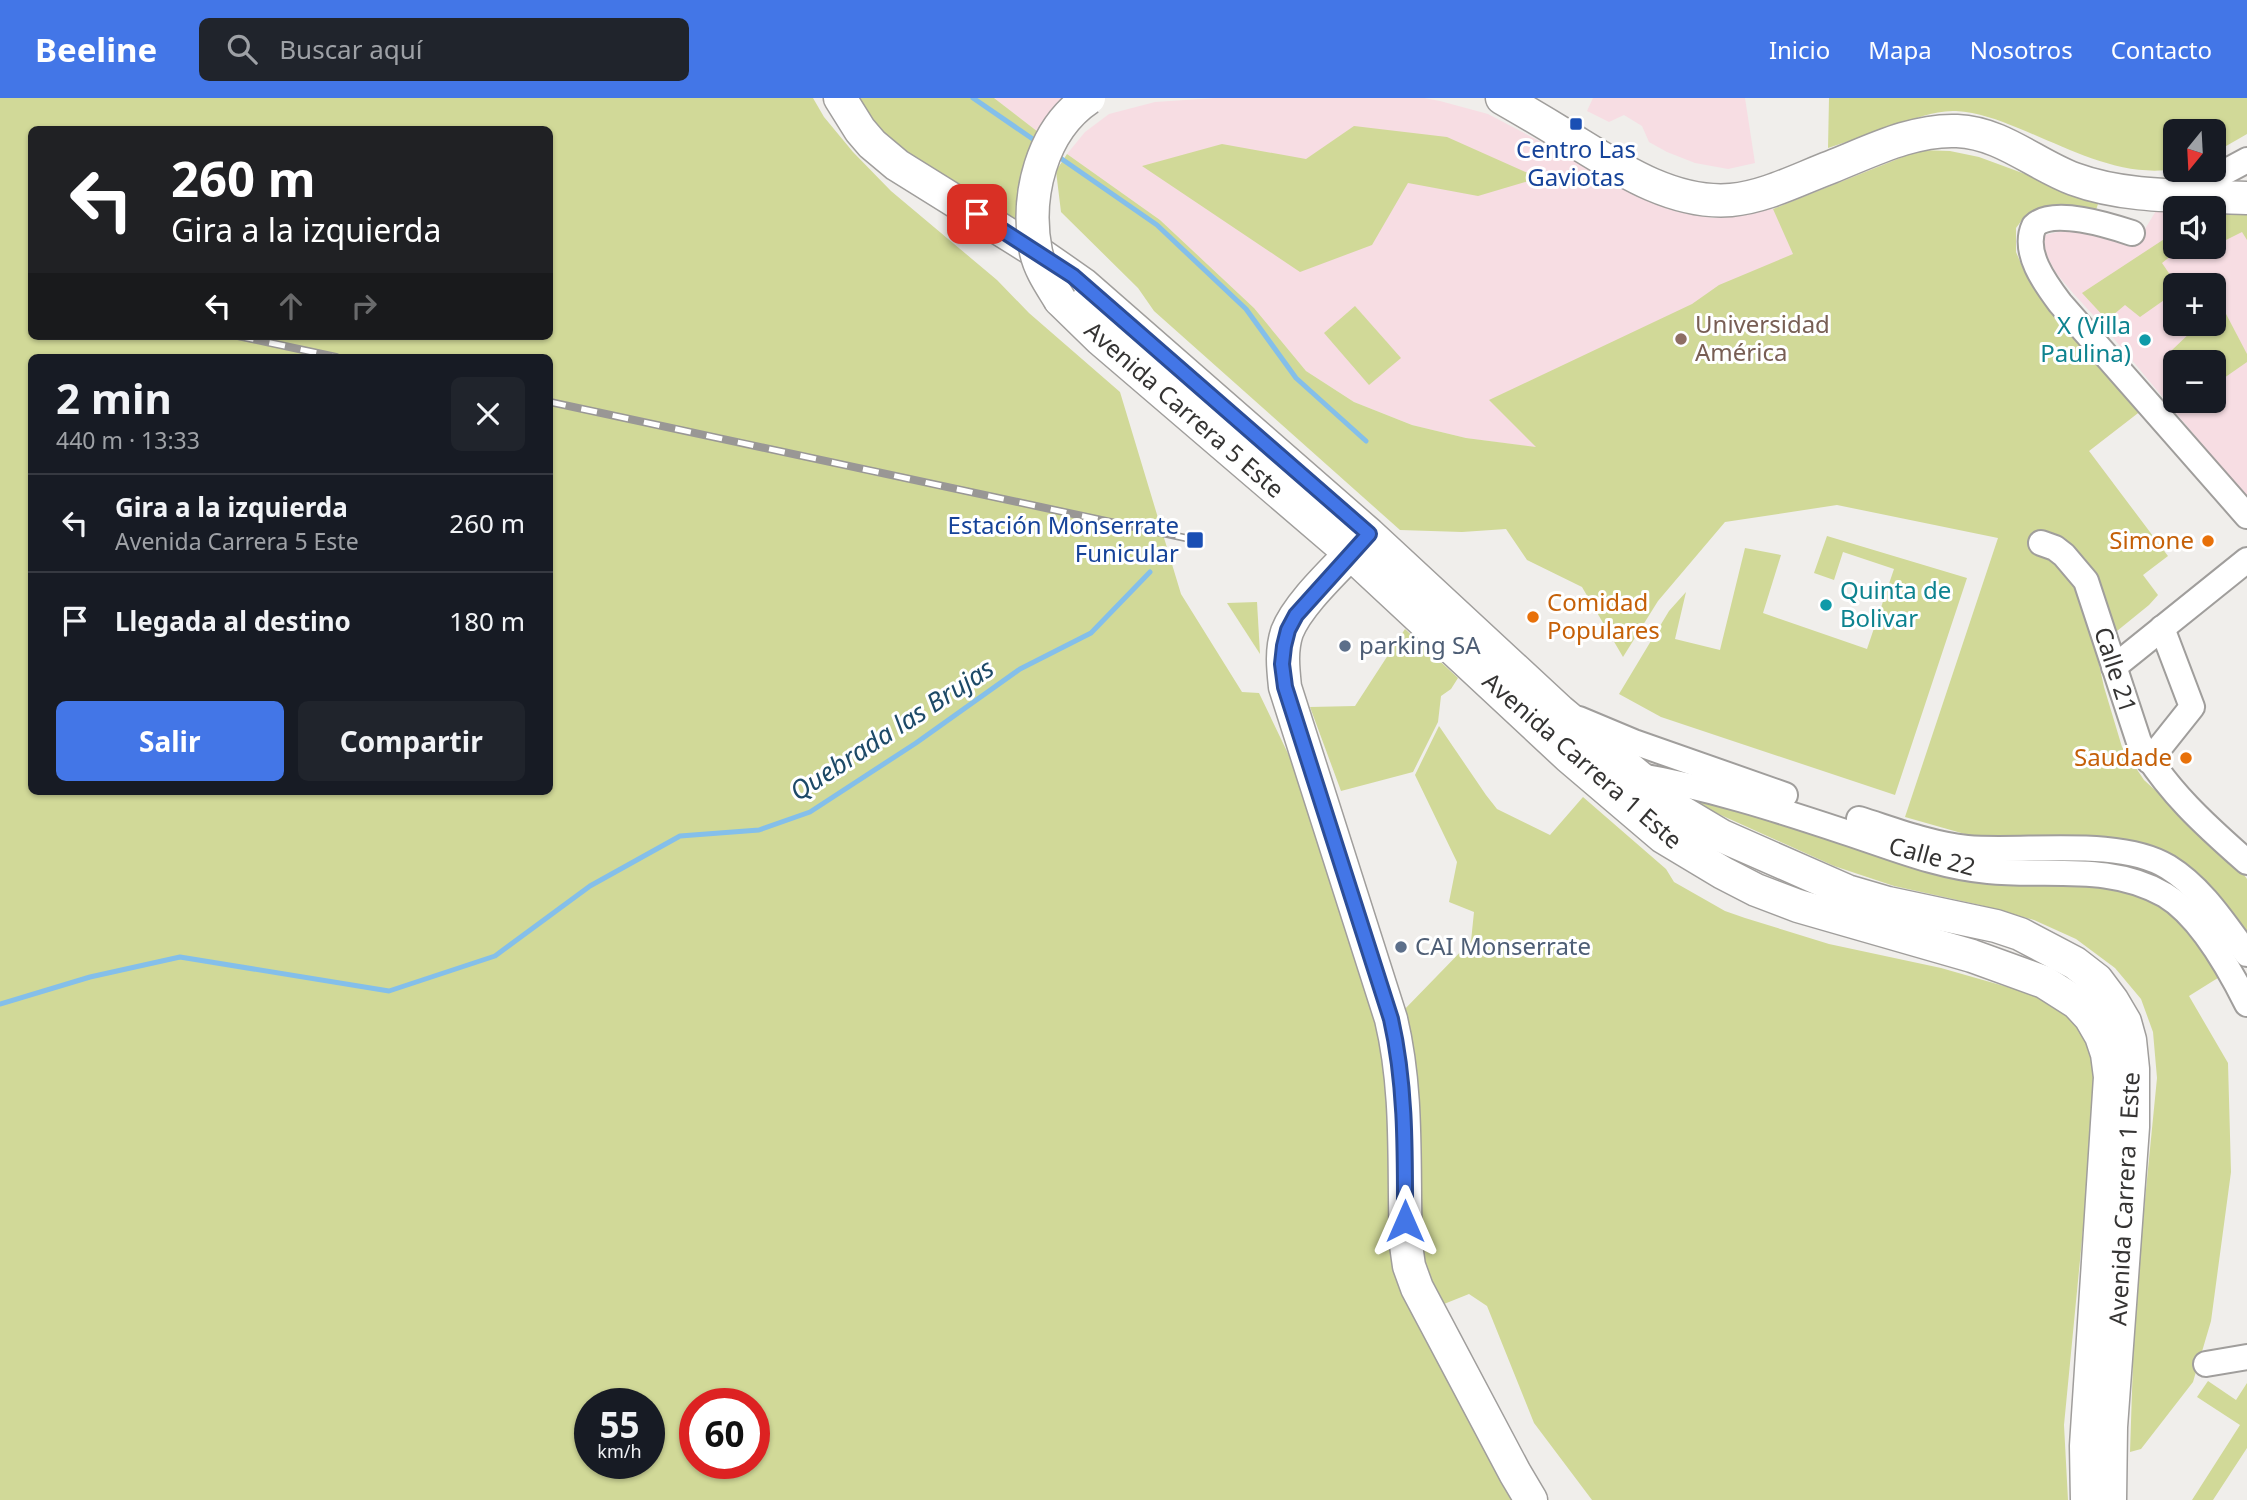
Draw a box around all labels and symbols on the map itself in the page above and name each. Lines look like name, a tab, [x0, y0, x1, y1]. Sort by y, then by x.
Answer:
marker: Centro Las Gaviotas	[1568, 116, 1584, 132]
north arrow	[2163, 119, 2226, 182]
place label: Centro Las Gaviotas	[1516, 132, 1636, 193]
pin	[947, 184, 1007, 244]
place label: Universidad América	[1695, 307, 1830, 368]
place label: X (Villa Paulina)	[2040, 308, 2131, 369]
street label: Avenida Carrera 5 Este	[1078, 313, 1292, 505]
marker: Universidad América	[1673, 331, 1689, 347]
marker: X (Villa Paulina)	[2137, 332, 2153, 348]
place label: Estación Monserrate Funicular	[948, 508, 1179, 569]
place label: Simone	[2109, 523, 2194, 556]
marker: Estación Monserrate Funicular	[1185, 530, 1205, 550]
marker: Simone	[2200, 533, 2216, 549]
place label: Quinta de Bolivar	[1840, 573, 1951, 634]
place label: Comidad Populares	[1547, 585, 1660, 646]
marker: Quinta de Bolivar	[1818, 597, 1834, 613]
marker: Comidad Populares	[1525, 609, 1541, 625]
street label: Calle 21	[2087, 622, 2146, 717]
place label: parking SA	[1359, 628, 1481, 661]
marker: parking SA	[1337, 638, 1353, 654]
water label: Quebrada las Brujas	[783, 650, 1000, 809]
street label: Avenida Carrera 1 Este	[1476, 664, 1690, 856]
place label: Saudade	[2074, 740, 2172, 773]
marker: Saudade	[2178, 750, 2194, 766]
street label: Calle 22	[1885, 828, 1979, 883]
place label: CAI Monserrate	[1415, 929, 1591, 962]
marker: CAI Monserrate	[1393, 939, 1409, 955]
street label: Avenida Carrera 1 Este	[2100, 1071, 2147, 1327]
position arrow	[1368, 1184, 1442, 1258]
speed limit sign: 60	[679, 1388, 770, 1479]

